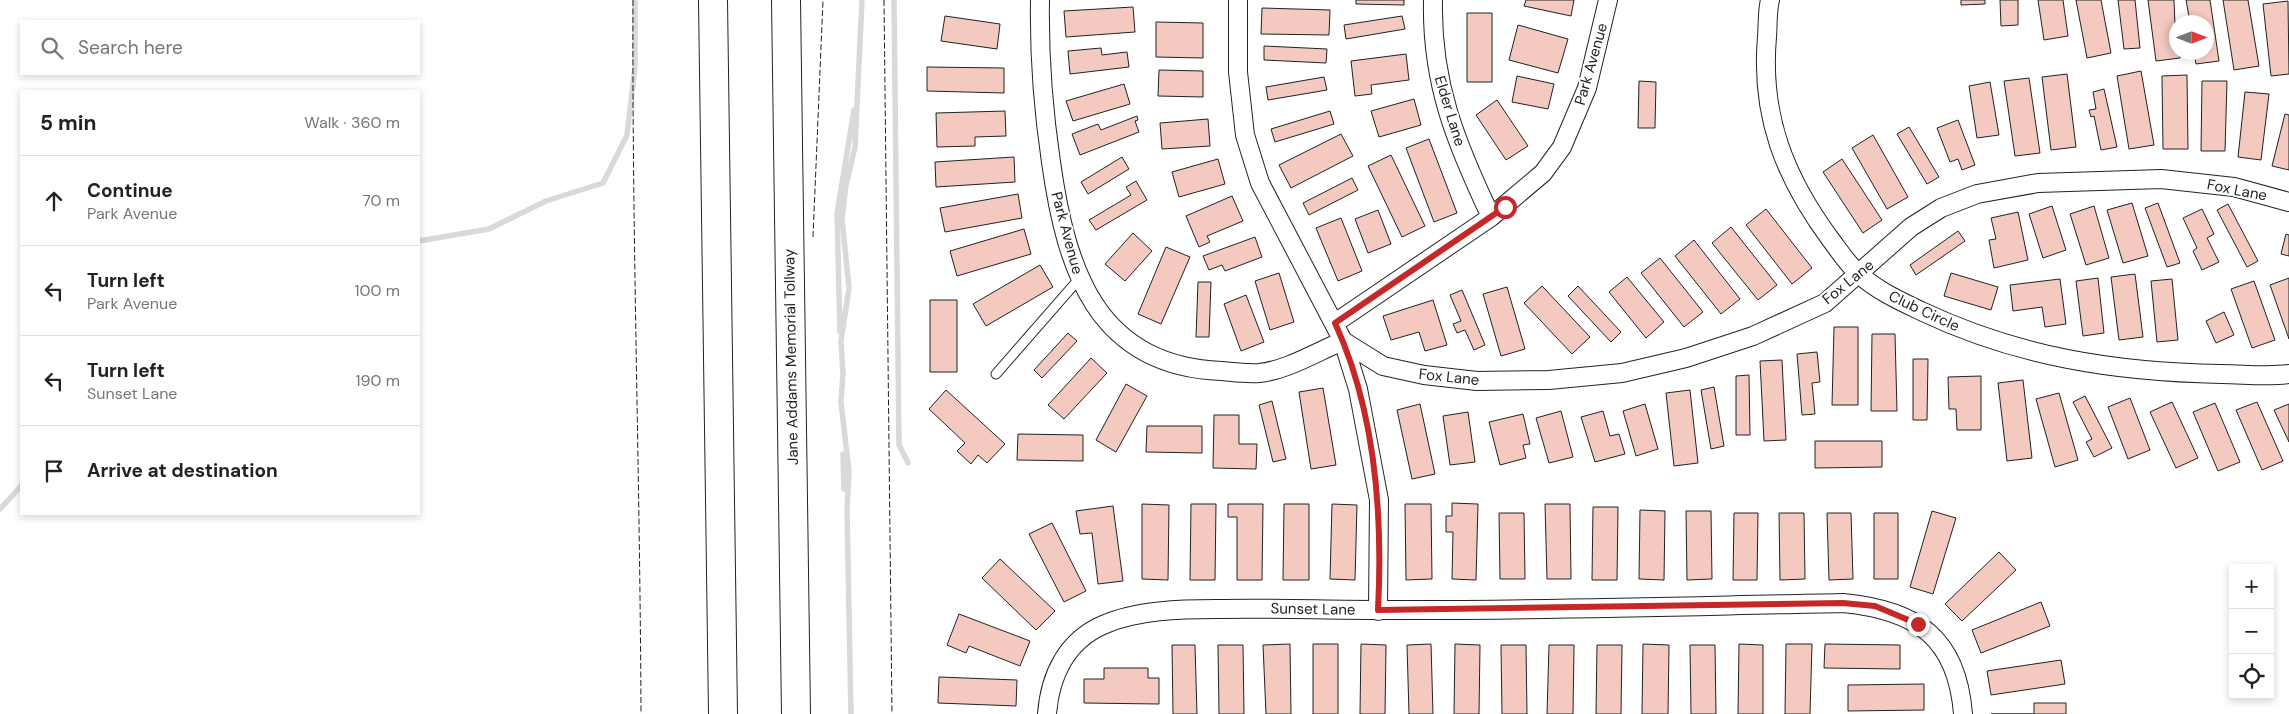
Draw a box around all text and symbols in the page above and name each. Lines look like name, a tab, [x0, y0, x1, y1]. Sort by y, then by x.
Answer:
north arrow	[2169, 15, 2214, 60]
search box	[20, 20, 420, 75]
street label: Park Avenue	[1570, 21, 1612, 107]
icon: search	[38, 34, 66, 62]
text: Search here	[78, 35, 183, 60]
street label: Elder Lane	[1430, 73, 1470, 149]
text: 5 min	[40, 109, 96, 137]
text: Walk · 360 m	[304, 112, 400, 133]
street label: Fox Lane	[2205, 174, 2269, 206]
text: Continue	[87, 178, 173, 203]
icon: ahead	[40, 187, 68, 215]
text: 70 m	[362, 190, 400, 211]
street label: Park Avenue	[1046, 190, 1088, 276]
route start	[1494, 196, 1517, 219]
text: Park Avenue	[87, 203, 177, 224]
street label: Jane Addams Memorial Tollway	[779, 248, 803, 465]
street label: Fox Lane	[1818, 255, 1878, 309]
text: Turn left	[87, 268, 165, 293]
icon: left	[40, 277, 68, 305]
text: 100 m	[355, 280, 400, 301]
street label: Club Circle	[1885, 286, 1963, 336]
text: Park Avenue	[87, 293, 177, 314]
text: Turn left	[87, 358, 165, 383]
street label: Fox Lane	[1418, 364, 1480, 390]
icon: left	[40, 367, 68, 395]
text: 190 m	[356, 370, 400, 391]
text: Sunset Lane	[87, 383, 177, 404]
icon: arrive	[40, 457, 68, 485]
text: Arrive at destination	[87, 458, 278, 483]
map controls	[2229, 564, 2274, 699]
button: +	[2229, 564, 2274, 609]
street label: Sunset Lane	[1270, 598, 1356, 620]
button: −	[2229, 609, 2274, 654]
route end	[1907, 613, 1930, 636]
button: locate	[2229, 654, 2274, 699]

